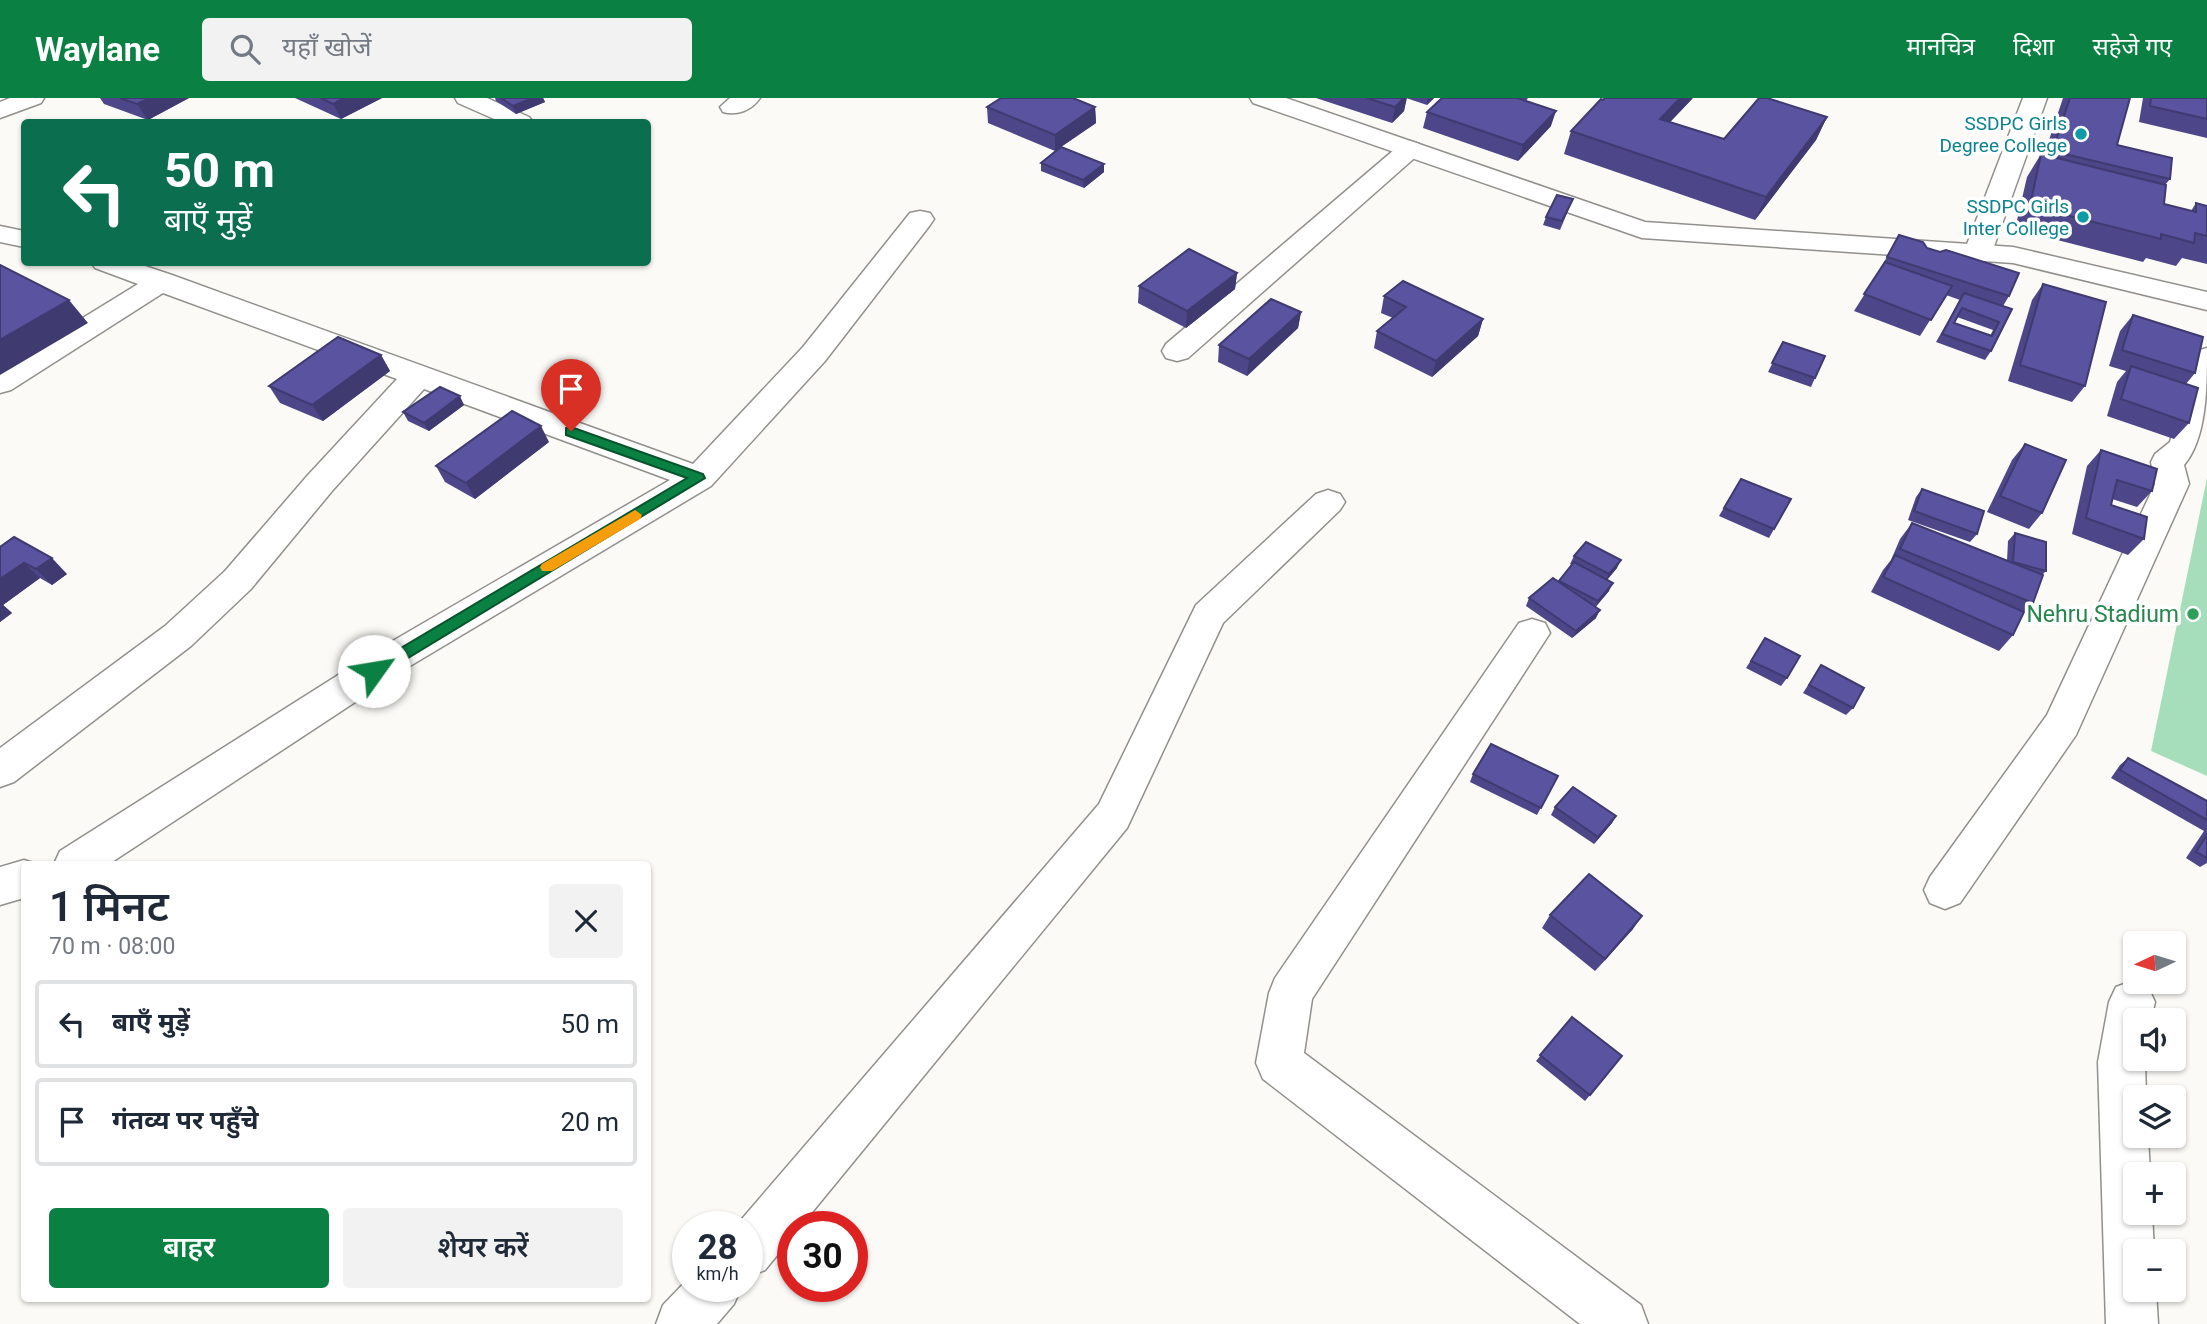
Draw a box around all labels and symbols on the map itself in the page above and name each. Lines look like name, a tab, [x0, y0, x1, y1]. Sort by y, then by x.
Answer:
place label: SSDPC Girls Degree College	[1939, 112, 2067, 157]
marker: SSDPC Girls Degree College	[2073, 126, 2089, 142]
place label: SSDPC Girls Inter College	[1963, 195, 2069, 240]
marker: SSDPC Girls Inter College	[2075, 209, 2091, 225]
pin	[541, 359, 601, 431]
place label: Nehru Stadium	[2026, 601, 2179, 628]
marker: Nehru Stadium	[2185, 606, 2201, 622]
position arrow	[337, 634, 411, 708]
north arrow	[2123, 931, 2186, 994]
speed limit sign: 30	[777, 1211, 868, 1302]

